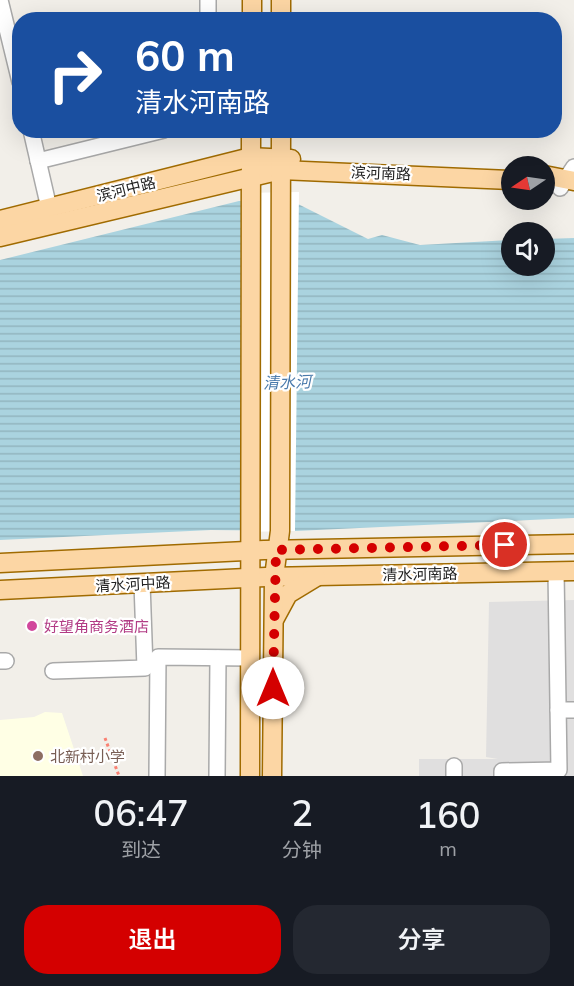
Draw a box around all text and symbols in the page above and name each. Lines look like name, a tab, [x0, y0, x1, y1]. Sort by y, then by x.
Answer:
text: 60 m	[135, 29, 235, 82]
icon: right	[36, 36, 114, 114]
text: 清水河南路	[135, 85, 270, 119]
north arrow	[501, 156, 555, 210]
map controls	[501, 156, 555, 276]
street label: 滨河南路	[351, 162, 411, 184]
street label: 滨河中路	[95, 173, 157, 205]
button: sound	[501, 222, 555, 276]
water label: 清水河	[263, 371, 314, 393]
pin	[479, 519, 530, 570]
icon: arrive	[488, 528, 521, 561]
street label: 清水河南路	[382, 564, 458, 584]
street label: 清水河中路	[95, 573, 171, 595]
place label: 好望角商务酒店	[44, 617, 149, 636]
marker: 好望角商务酒店	[25, 619, 39, 633]
position arrow	[241, 656, 305, 720]
place label: 北新村小学	[50, 747, 125, 766]
marker: 北新村小学	[31, 749, 45, 763]
text: 06:47	[94, 790, 189, 835]
text: 2	[291, 790, 313, 835]
text: 160	[416, 792, 480, 837]
text: m	[439, 836, 457, 861]
text: 到达	[121, 837, 161, 862]
text: 分钟	[282, 837, 322, 862]
button: 退出	[24, 905, 281, 974]
button: 分享	[293, 905, 550, 974]

